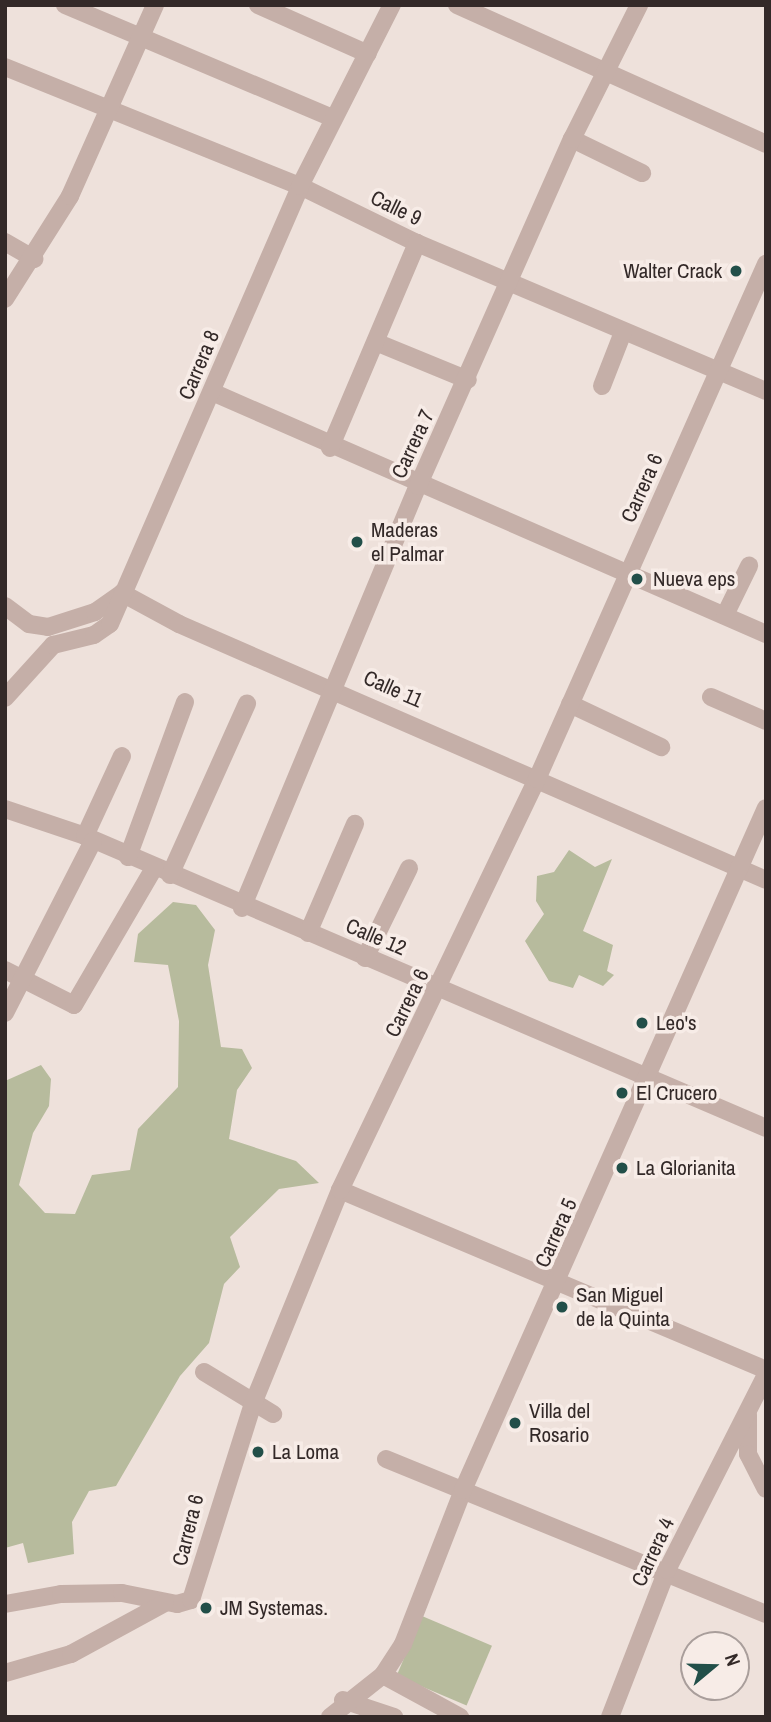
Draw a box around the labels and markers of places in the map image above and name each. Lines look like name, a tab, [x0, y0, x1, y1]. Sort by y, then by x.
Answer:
place label: Walter Crack	[623, 258, 722, 284]
marker: Walter Crack	[728, 263, 744, 279]
place label: Maderas el Palmar	[371, 517, 444, 567]
marker: Maderas el Palmar	[349, 534, 365, 550]
place label: Nueva eps	[653, 566, 735, 592]
marker: Nueva eps	[627, 569, 647, 589]
place label: Leo's	[656, 1010, 697, 1036]
marker: Leo's	[634, 1015, 650, 1031]
place label: El Crucero	[636, 1080, 717, 1106]
marker: El Crucero	[614, 1085, 630, 1101]
place label: La Glorianita	[636, 1155, 736, 1181]
marker: La Glorianita	[614, 1160, 630, 1176]
place label: San Miguel de la Quinta	[576, 1282, 670, 1332]
marker: San Miguel de la Quinta	[554, 1299, 570, 1315]
place label: Villa del Rosario	[529, 1398, 590, 1448]
marker: Villa del Rosario	[507, 1415, 523, 1431]
place label: La Loma	[272, 1439, 339, 1465]
marker: La Loma	[250, 1444, 266, 1460]
place label: JM Systemas.	[220, 1595, 328, 1621]
marker: JM Systemas.	[198, 1600, 214, 1616]

